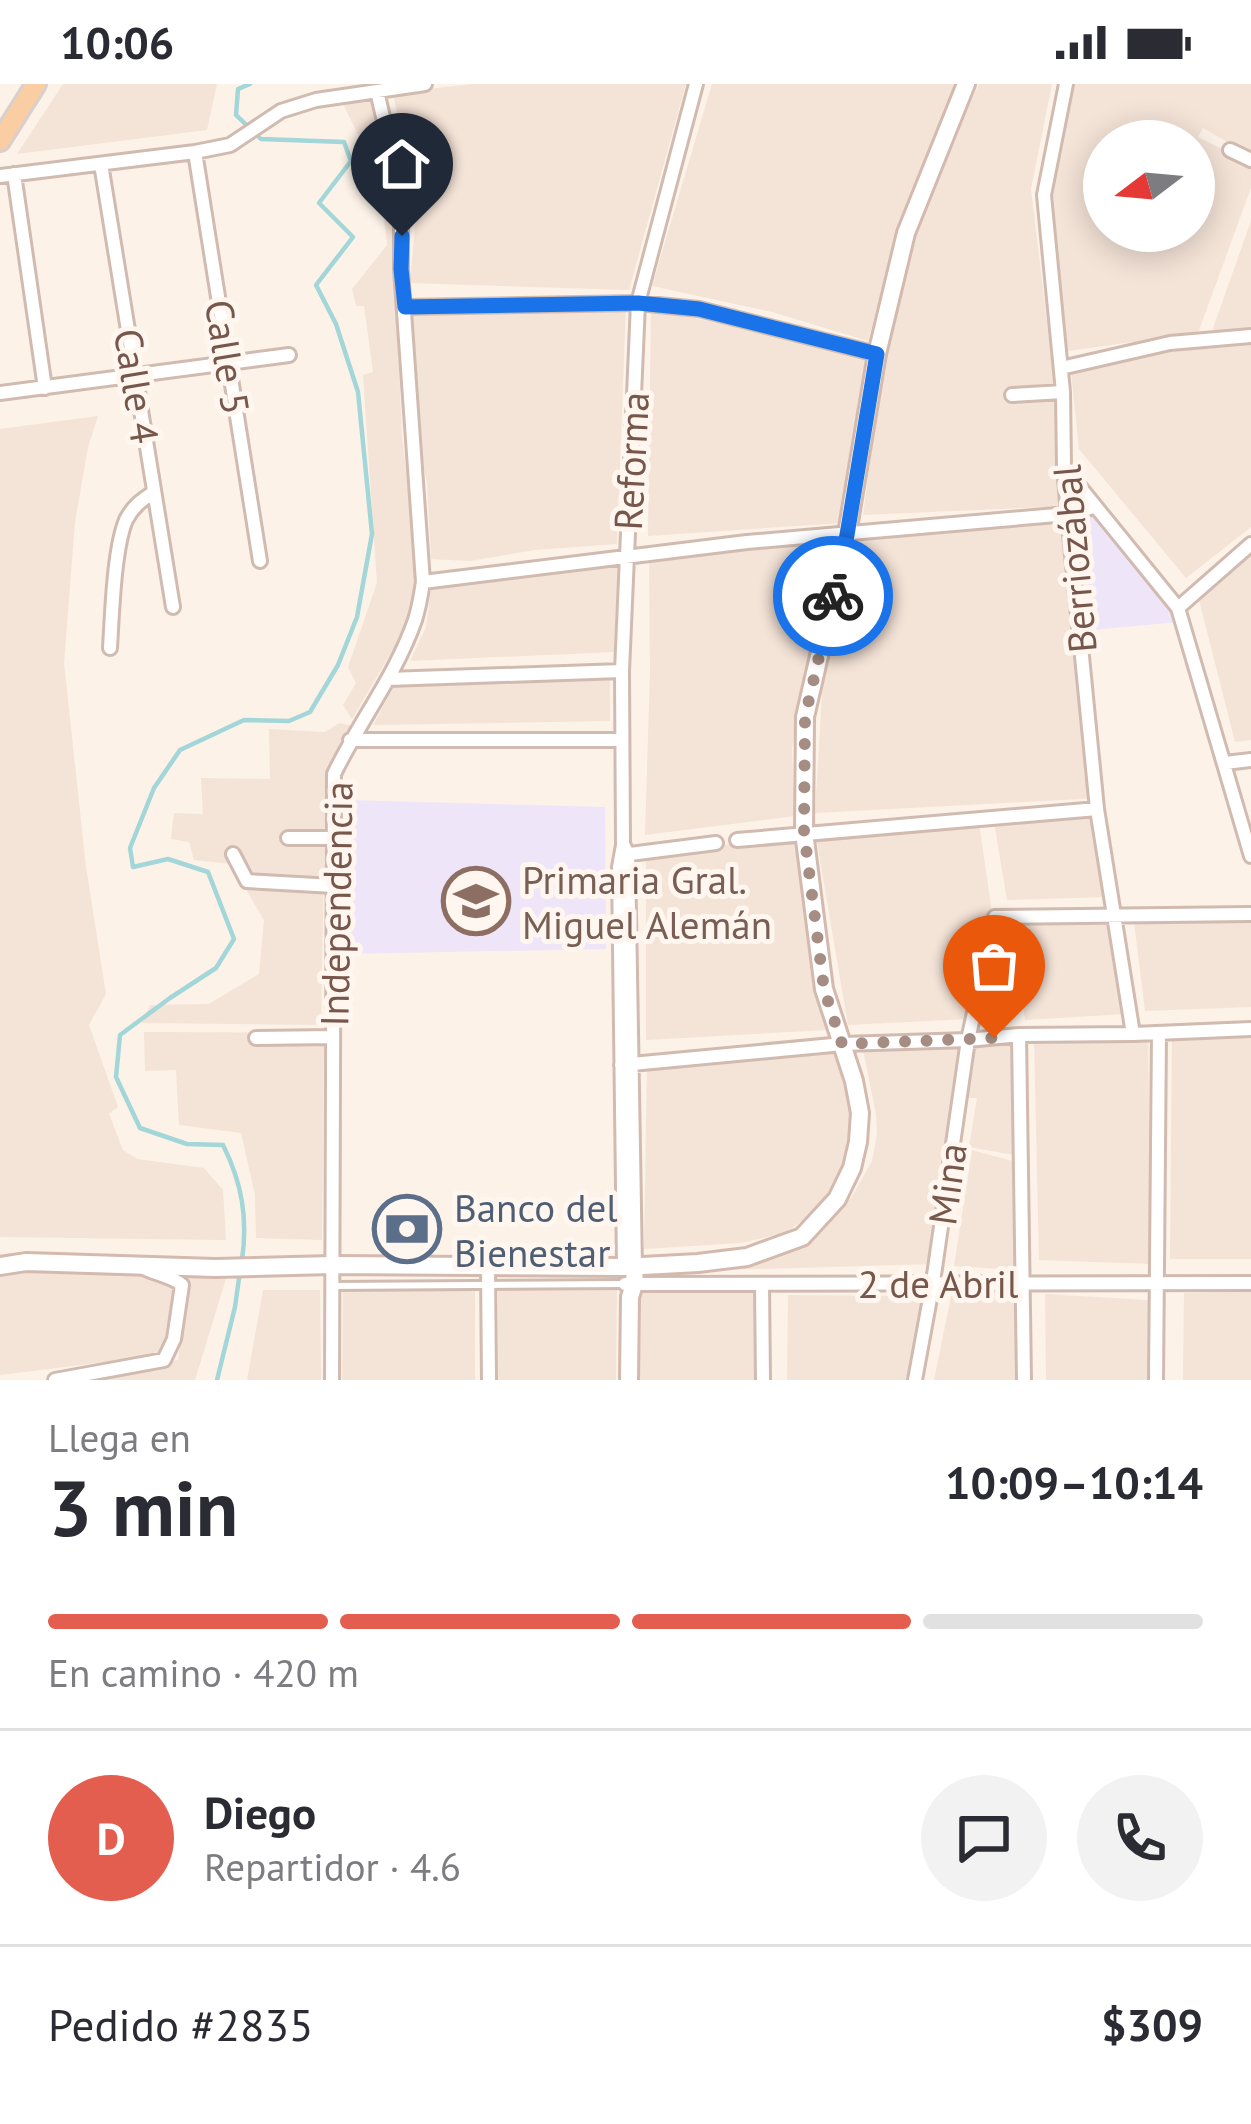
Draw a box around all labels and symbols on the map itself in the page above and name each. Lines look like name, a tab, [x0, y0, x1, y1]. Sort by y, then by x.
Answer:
pin	[351, 113, 453, 236]
north arrow	[1083, 120, 1215, 252]
street label: Calle 5	[194, 296, 262, 418]
street label: Calle 4	[103, 325, 171, 447]
street label: Reforma	[602, 391, 660, 531]
street label: Berriozábal	[1040, 462, 1108, 655]
courier	[773, 536, 893, 656]
street label: Independencia	[308, 781, 364, 1027]
place label: Primaria Gral. Miguel Alemán	[522, 854, 772, 950]
school or university icon: Primaria Gral. Miguel Alemán	[441, 866, 511, 936]
pin	[943, 915, 1045, 1038]
street label: Mina	[916, 1140, 978, 1228]
place label: Banco del Bienestar	[454, 1182, 618, 1278]
bank icon: Banco del Bienestar	[372, 1194, 442, 1264]
street label: 2 de Abril	[858, 1258, 1019, 1309]

